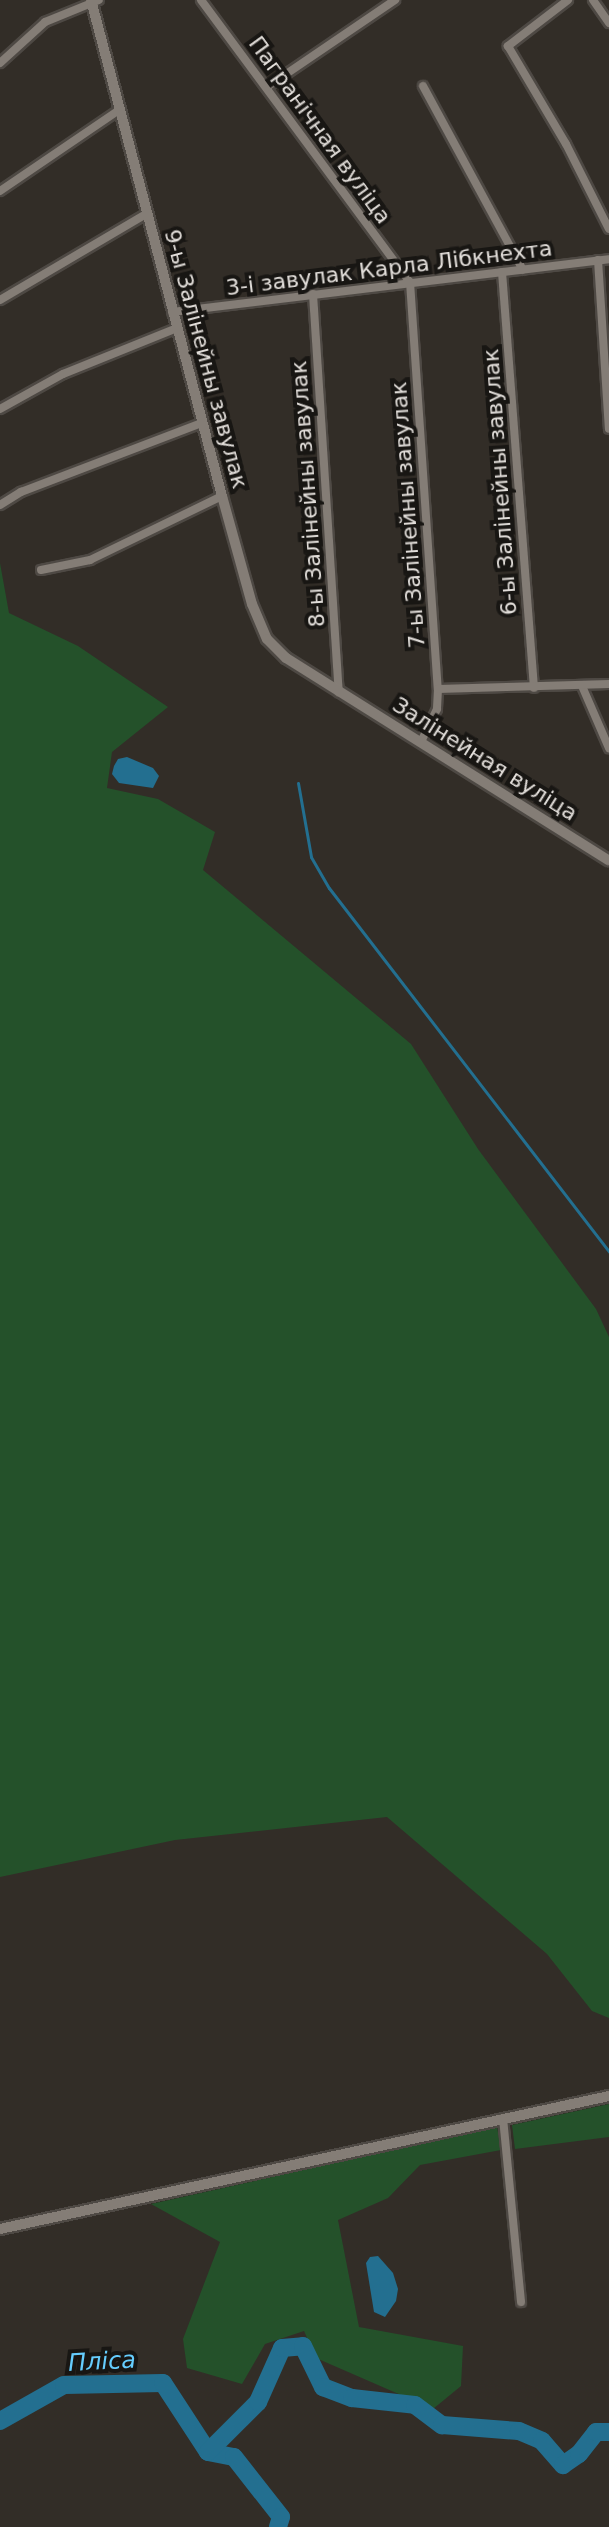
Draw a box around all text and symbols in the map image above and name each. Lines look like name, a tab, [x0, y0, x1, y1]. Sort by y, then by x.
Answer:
street label: Пагранічная вуліца	[243, 31, 397, 229]
street label: 9-ы Залінейны завулак	[159, 227, 253, 491]
street label: 3-і завулак Карла Лібкнехта	[224, 235, 554, 301]
street label: 6-ы Залінейны завулак	[478, 348, 522, 616]
street label: 8-ы Залінейны завулак	[286, 360, 330, 628]
street label: 7-ы Залінейны завулак	[386, 381, 430, 649]
street label: Залінейная вуліца	[388, 691, 582, 827]
water label: Пліса	[67, 2346, 137, 2378]

